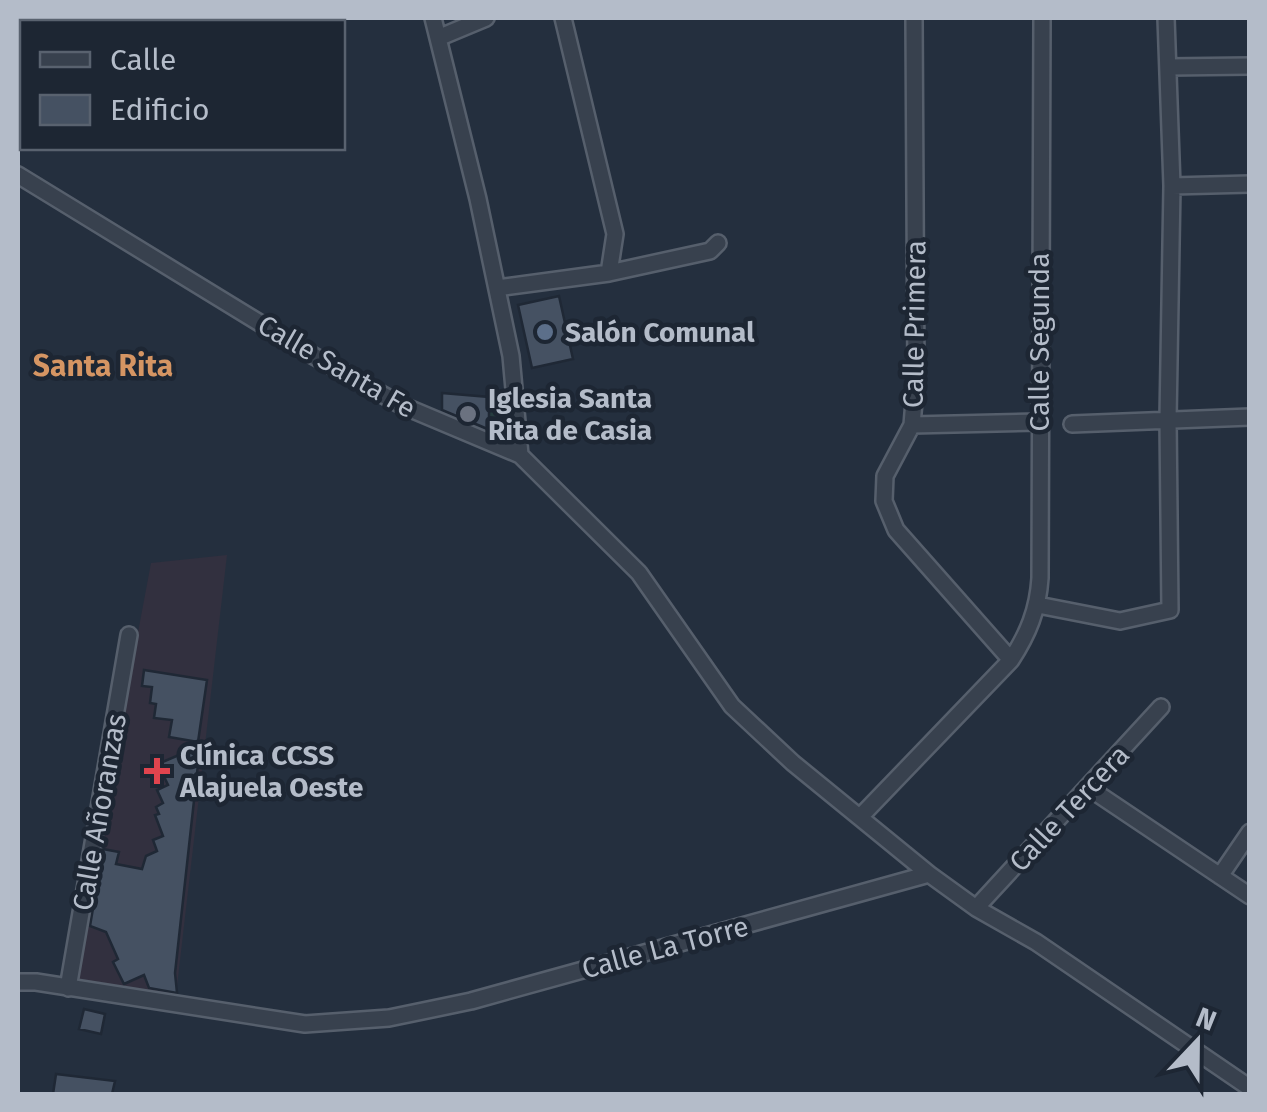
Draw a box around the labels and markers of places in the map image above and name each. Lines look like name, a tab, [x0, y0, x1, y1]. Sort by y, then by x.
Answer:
place label: Salón Comunal	[565, 316, 755, 349]
marker: Salón Comunal	[534, 321, 556, 343]
place label: Iglesia Santa Rita de Casia	[488, 382, 652, 447]
marker: Iglesia Santa Rita de Casia	[457, 403, 479, 425]
place label: Clínica CCSS Alajuela Oeste	[179, 739, 363, 804]
marker: Clínica CCSS Alajuela Oeste	[144, 758, 170, 784]

